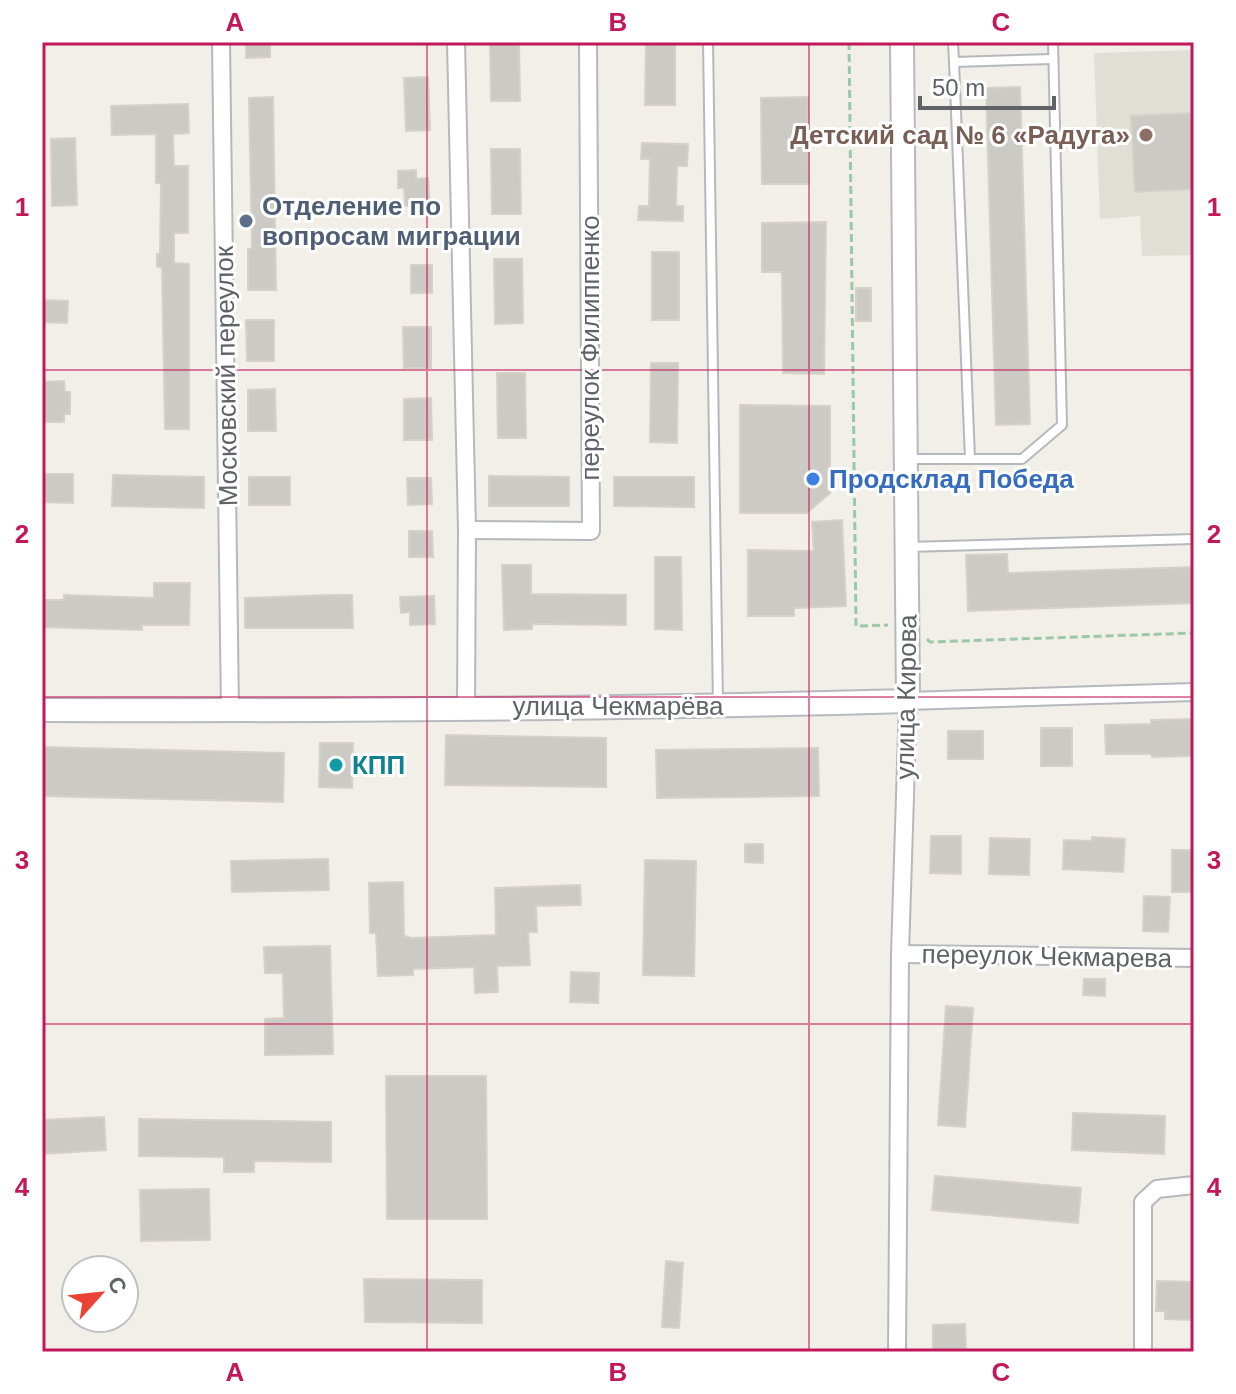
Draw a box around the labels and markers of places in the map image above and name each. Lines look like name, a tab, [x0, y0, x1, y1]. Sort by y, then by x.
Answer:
place label: Детский сад № 6 «Радуга»	[790, 120, 1130, 150]
marker: Детский сад № 6 «Радуга»	[1137, 126, 1155, 144]
place label: Отделение по вопросам миграции	[262, 191, 521, 251]
marker: Отделение по вопросам миграции	[237, 212, 255, 230]
place label: Продсклад Победа	[829, 464, 1074, 494]
marker: Продсклад Победа	[804, 470, 822, 488]
place label: КПП	[352, 750, 405, 780]
marker: КПП	[327, 756, 345, 774]

